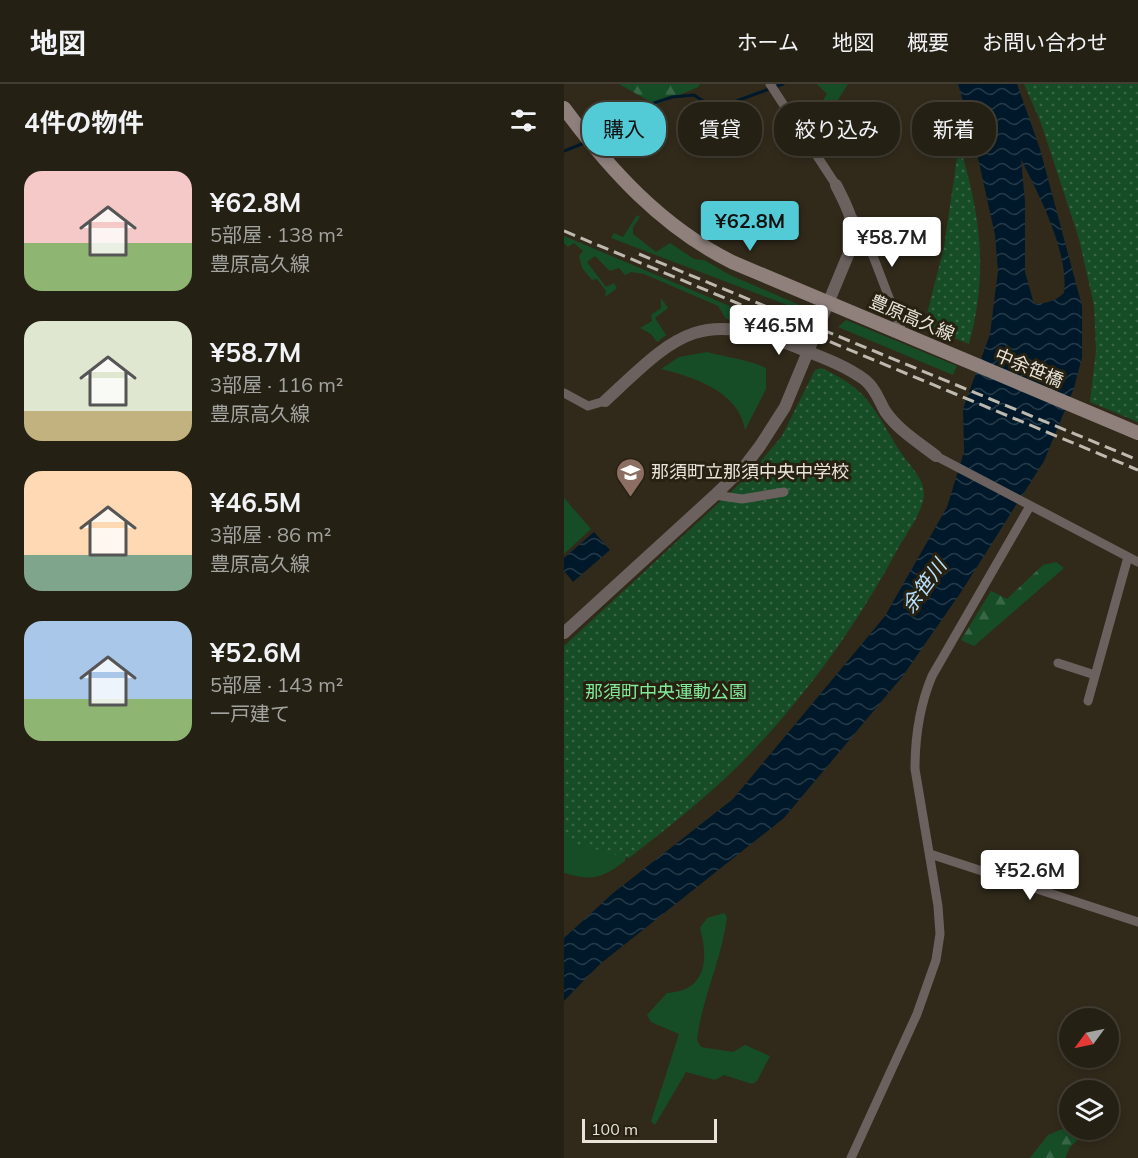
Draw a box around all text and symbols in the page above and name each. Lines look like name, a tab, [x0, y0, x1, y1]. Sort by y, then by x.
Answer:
text: 地図	[30, 25, 86, 60]
text: ホーム	[737, 29, 799, 55]
text: 地図	[832, 29, 874, 55]
text: 概要	[907, 29, 949, 55]
text: お問い合わせ	[982, 29, 1108, 55]
chip: 購入	[582, 102, 666, 156]
chip: 賃貸	[678, 102, 762, 156]
chip: 絞り込み	[774, 102, 900, 156]
chip: 新着	[912, 102, 996, 156]
icon: filters	[507, 104, 540, 137]
text: 4件の物件	[24, 106, 144, 139]
text: ¥62.8M	[210, 186, 301, 219]
icon: home	[72, 195, 144, 267]
pin: ¥62.8M	[701, 201, 799, 252]
text: ¥62.8M	[715, 208, 785, 233]
pin: ¥58.7M	[843, 217, 941, 268]
text: 5部屋 · 138 m²	[210, 222, 343, 247]
text: ¥58.7M	[857, 224, 927, 249]
text: 豊原高久線	[210, 251, 310, 276]
street label: 豊原高久線	[866, 289, 958, 346]
pin: ¥46.5M	[730, 305, 828, 356]
text: ¥46.5M	[744, 312, 814, 337]
text: ¥58.7M	[210, 336, 301, 369]
street label: 中余笹橋	[992, 343, 1067, 392]
icon: home	[72, 345, 144, 417]
text: 3部屋 · 116 m²	[210, 372, 343, 397]
text: 豊原高久線	[210, 401, 310, 426]
school or university icon: 那須町立那須中央中学校	[614, 456, 646, 498]
place label: 那須町立那須中央中学校	[651, 460, 849, 483]
text: ¥46.5M	[210, 486, 301, 519]
icon: home	[72, 495, 144, 567]
text: 3部屋 · 86 m²	[210, 522, 331, 547]
text: 豊原高久線	[210, 551, 310, 576]
water label: 余笹川	[896, 552, 953, 617]
text: ¥52.6M	[210, 636, 301, 669]
icon: home	[72, 645, 144, 717]
text: 5部屋 · 143 m²	[210, 672, 343, 697]
park label: 那須町中央運動公園	[585, 680, 747, 703]
text: 一戸建て	[210, 701, 290, 726]
pin: ¥52.6M	[981, 850, 1079, 901]
text: ¥52.6M	[995, 857, 1065, 882]
north arrow	[1059, 1008, 1119, 1068]
map controls	[1059, 1008, 1119, 1140]
button: layers	[1059, 1080, 1119, 1140]
scale bar	[582, 1116, 717, 1144]
text: 100 m	[591, 1119, 638, 1139]

